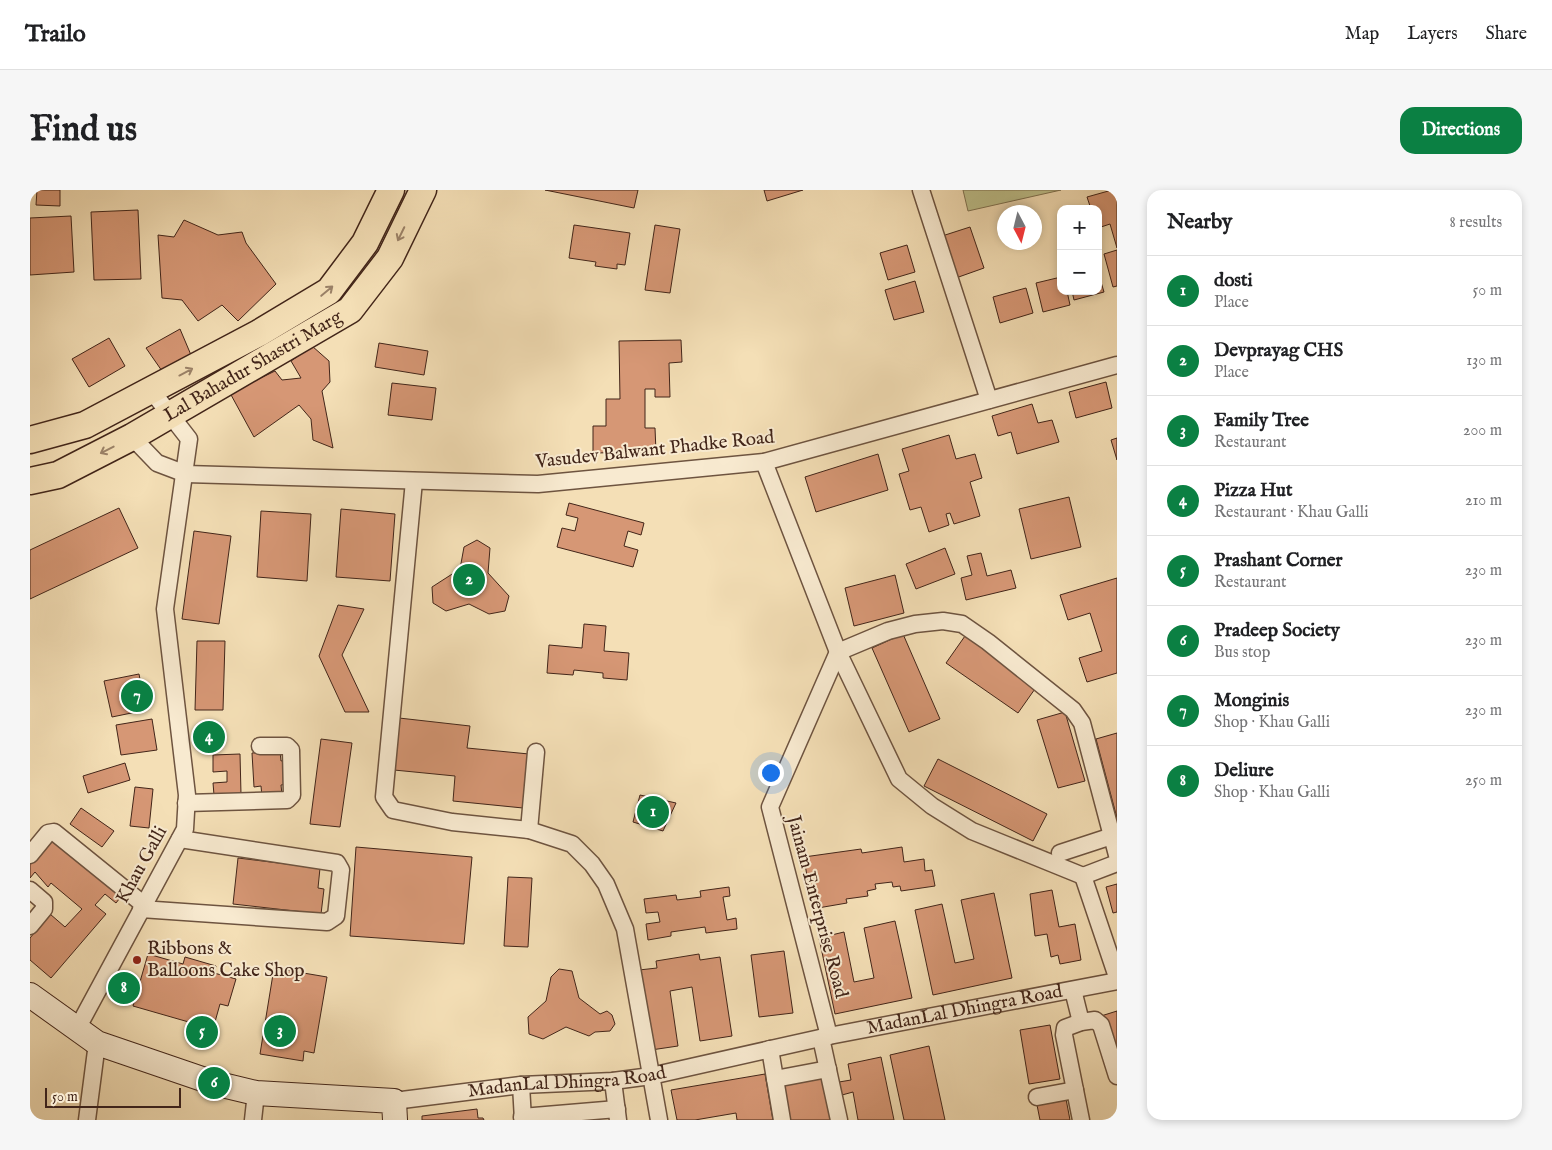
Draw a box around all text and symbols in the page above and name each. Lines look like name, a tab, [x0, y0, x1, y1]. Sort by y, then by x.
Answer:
text: Trailo	[25, 19, 86, 50]
text: Map	[1345, 23, 1379, 46]
text: Layers	[1407, 23, 1458, 46]
text: Share	[1486, 23, 1527, 46]
button: Directions	[1400, 107, 1522, 154]
text: Find us	[30, 108, 137, 153]
north arrow	[997, 205, 1042, 250]
map controls	[1057, 205, 1102, 295]
button: +	[1057, 205, 1102, 250]
text: Nearby	[1167, 209, 1232, 236]
text: 8 results	[1450, 213, 1502, 233]
one-way arrow	[396, 226, 405, 241]
button: −	[1057, 250, 1102, 295]
text: dosti	[1214, 269, 1253, 293]
text: 1	[1180, 281, 1186, 301]
text: 50 m	[1473, 281, 1502, 301]
one-way arrow	[320, 286, 333, 297]
text: Place	[1214, 293, 1249, 313]
street label: Lal Bahadur Shastri Marg	[160, 305, 347, 428]
text: Devprayag CHS	[1214, 339, 1343, 363]
text: 2	[1179, 351, 1187, 371]
text: 130 m	[1466, 351, 1502, 371]
text: Place	[1214, 363, 1249, 383]
one-way arrow	[178, 367, 193, 376]
text: Family Tree	[1214, 409, 1309, 433]
text: 3	[1180, 421, 1186, 441]
text: 200 m	[1463, 421, 1502, 441]
street label: Vasudev Balwant Phadke Road	[534, 425, 776, 475]
text: Restaurant	[1214, 433, 1287, 453]
one-way arrow	[100, 445, 115, 455]
text: Pizza Hut	[1214, 479, 1292, 503]
text: 4	[1179, 491, 1187, 511]
text: 210 m	[1465, 491, 1502, 511]
text: Restaurant · Khau Galli	[1214, 503, 1369, 523]
text: Prashant Corner	[1214, 549, 1342, 573]
pin: 2	[453, 561, 485, 599]
text: 5	[1180, 561, 1186, 581]
text: 230 m	[1465, 561, 1502, 581]
text: Restaurant	[1214, 573, 1287, 593]
text: Pradeep Society	[1214, 619, 1340, 643]
text: 6	[1180, 631, 1186, 651]
text: 230 m	[1465, 631, 1502, 651]
text: Bus stop	[1214, 643, 1270, 663]
pin: 7	[121, 677, 153, 715]
text: Monginis	[1214, 689, 1289, 713]
text: 7	[1179, 701, 1187, 721]
text: 230 m	[1465, 701, 1502, 721]
text: Shop · Khau Galli	[1214, 713, 1330, 733]
pin: 4	[193, 718, 225, 756]
text: Deliure	[1214, 759, 1274, 783]
your location	[758, 760, 784, 786]
text: 8	[1180, 771, 1186, 791]
text: 250 m	[1465, 771, 1502, 791]
text: Shop · Khau Galli	[1214, 783, 1330, 803]
pin: 1	[637, 793, 669, 831]
street label: Jainam Enterprise Road	[781, 811, 853, 1002]
street label: Khau Galli	[111, 822, 173, 908]
place label: Ribbons & Balloons Cake Shop	[147, 937, 304, 983]
marker: Ribbons & Balloons Cake Shop	[131, 954, 143, 966]
pin: 8	[108, 969, 140, 1007]
street label: MadanLal Dhingra Road	[865, 979, 1065, 1041]
pin: 3	[264, 1012, 296, 1050]
pin: 5	[186, 1013, 218, 1051]
street label: MadanLal Dhingra Road	[466, 1061, 669, 1104]
pin: 6	[198, 1064, 230, 1102]
scale bar	[45, 1085, 181, 1108]
text: 50 m	[52, 1088, 78, 1106]

